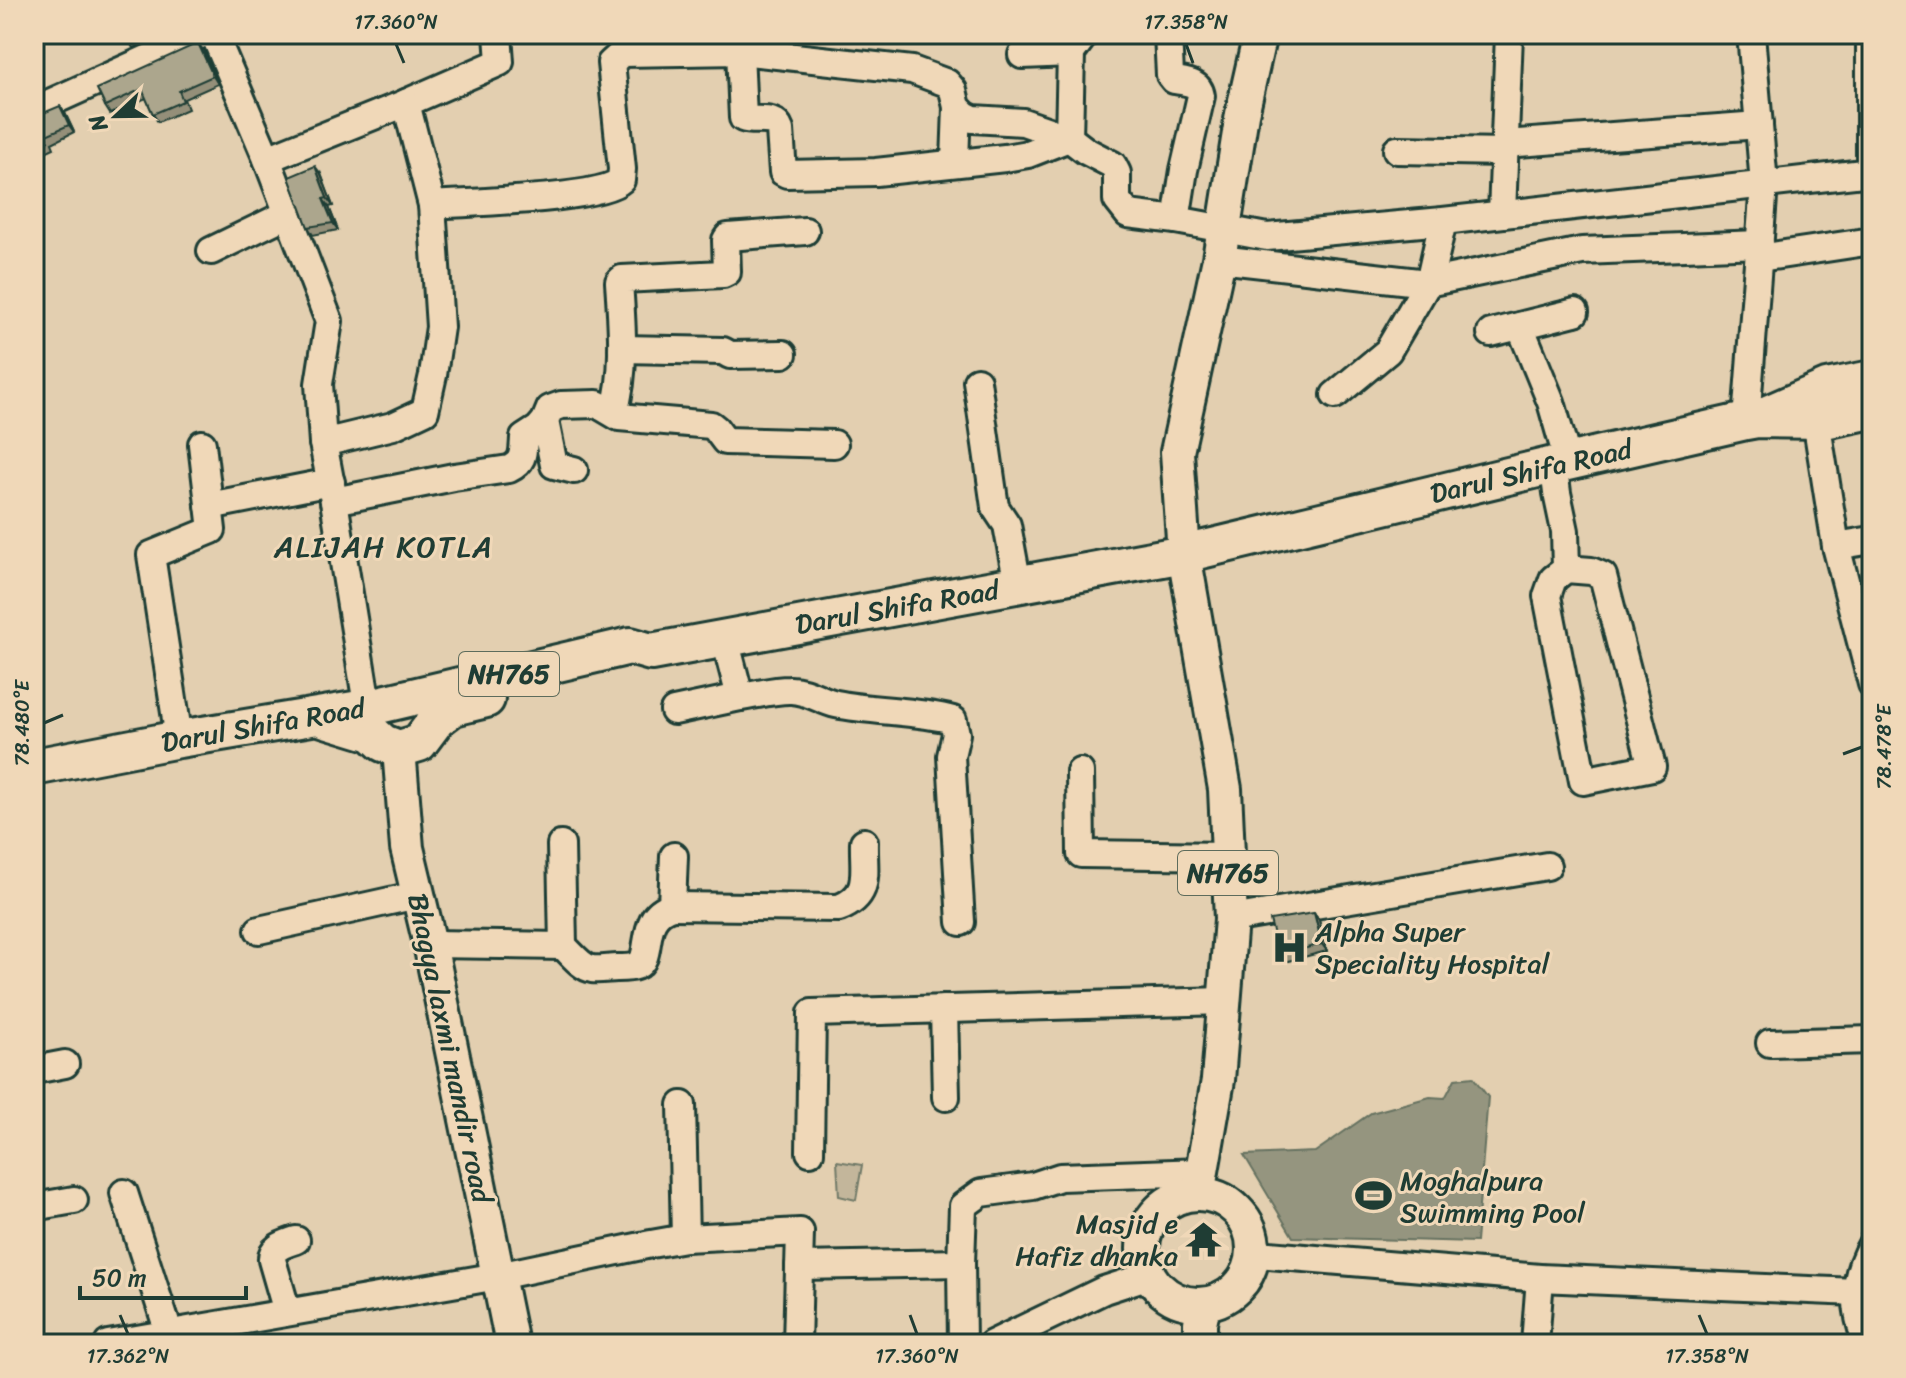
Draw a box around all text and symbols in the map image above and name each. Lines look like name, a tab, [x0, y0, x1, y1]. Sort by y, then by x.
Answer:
text: 17.360°N	[354, 5, 438, 40]
text: 17.358°N	[1144, 5, 1228, 40]
north arrow	[76, 76, 156, 156]
text: N	[77, 108, 119, 139]
street label: Darul Shifa Road	[1425, 423, 1639, 518]
district label: ALIJAH KOTLA	[273, 520, 494, 574]
street label: Darul Shifa Road	[791, 565, 1005, 649]
road number: NH765	[459, 652, 559, 696]
text: 78.480°E	[5, 678, 40, 766]
street label: Darul Shifa Road	[157, 683, 371, 767]
text: 78.478°E	[1867, 703, 1902, 790]
road number: NH765	[1178, 851, 1278, 895]
street label: Bhagya laxmi mandir road	[393, 889, 507, 1210]
place label: Alpha Super Speciality Hospital	[1314, 907, 1551, 988]
hospital icon: Alpha Super Speciality Hospital	[1270, 928, 1308, 966]
place label: Moghalpura Swimming Pool	[1400, 1156, 1586, 1237]
sports icon: Moghalpura Swimming Pool	[1355, 1177, 1393, 1215]
place label: Masjid e Hafiz dhanka	[1015, 1199, 1178, 1280]
temple icon: Masjid e Hafiz dhanka	[1185, 1220, 1223, 1258]
scale bar	[80, 1250, 246, 1300]
text: 50 m	[92, 1257, 147, 1299]
text: 17.362°N	[87, 1339, 169, 1374]
text: 17.360°N	[875, 1339, 959, 1374]
text: 17.358°N	[1665, 1339, 1749, 1374]

